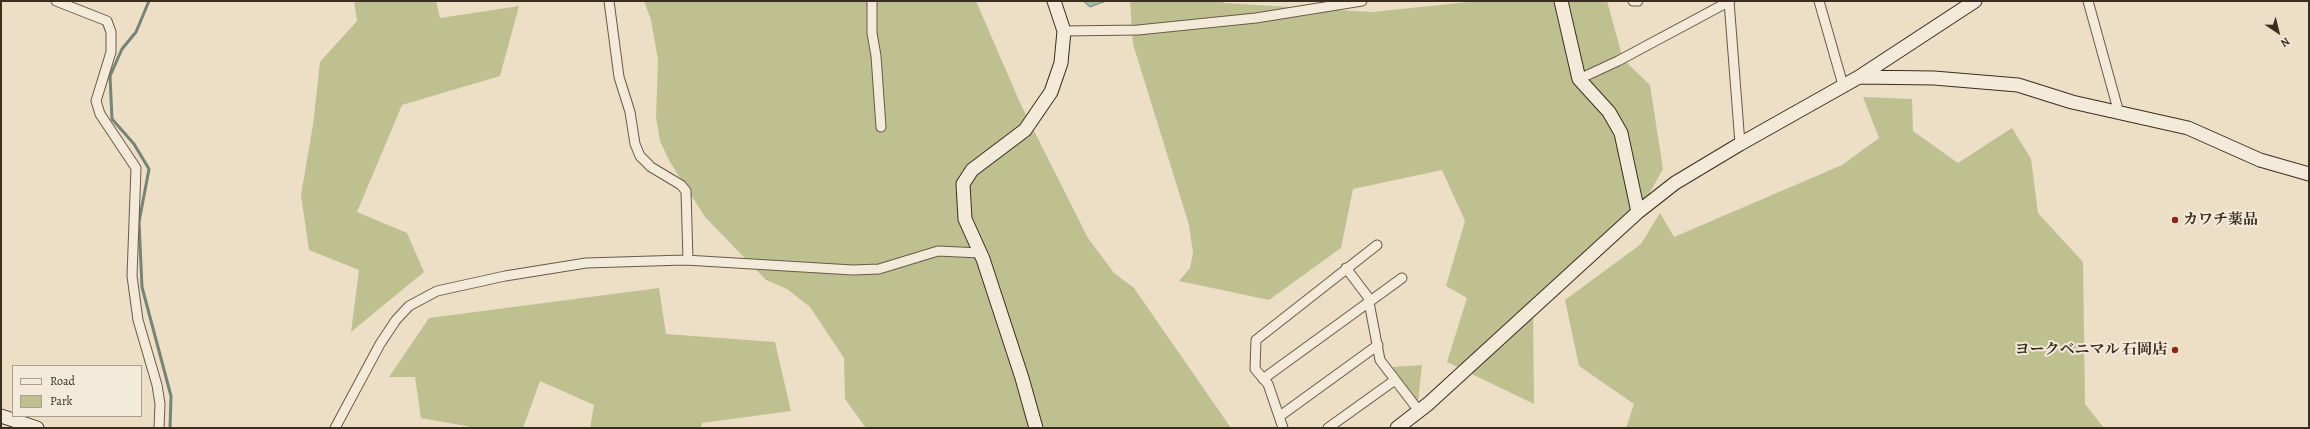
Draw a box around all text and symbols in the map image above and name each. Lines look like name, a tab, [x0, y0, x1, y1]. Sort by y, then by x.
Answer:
north arrow	[2258, 12, 2298, 52]
text: N	[2278, 34, 2293, 51]
place label: カワチ薬品	[2183, 211, 2258, 229]
marker: カワチ薬品	[2170, 215, 2180, 225]
place label: ヨークベニマル 石岡店	[2014, 341, 2167, 359]
marker: ヨークベニマル 石岡店	[2170, 345, 2180, 355]
legend	[12, 365, 142, 417]
text: Road	[50, 373, 75, 389]
text: Park	[50, 393, 73, 409]

